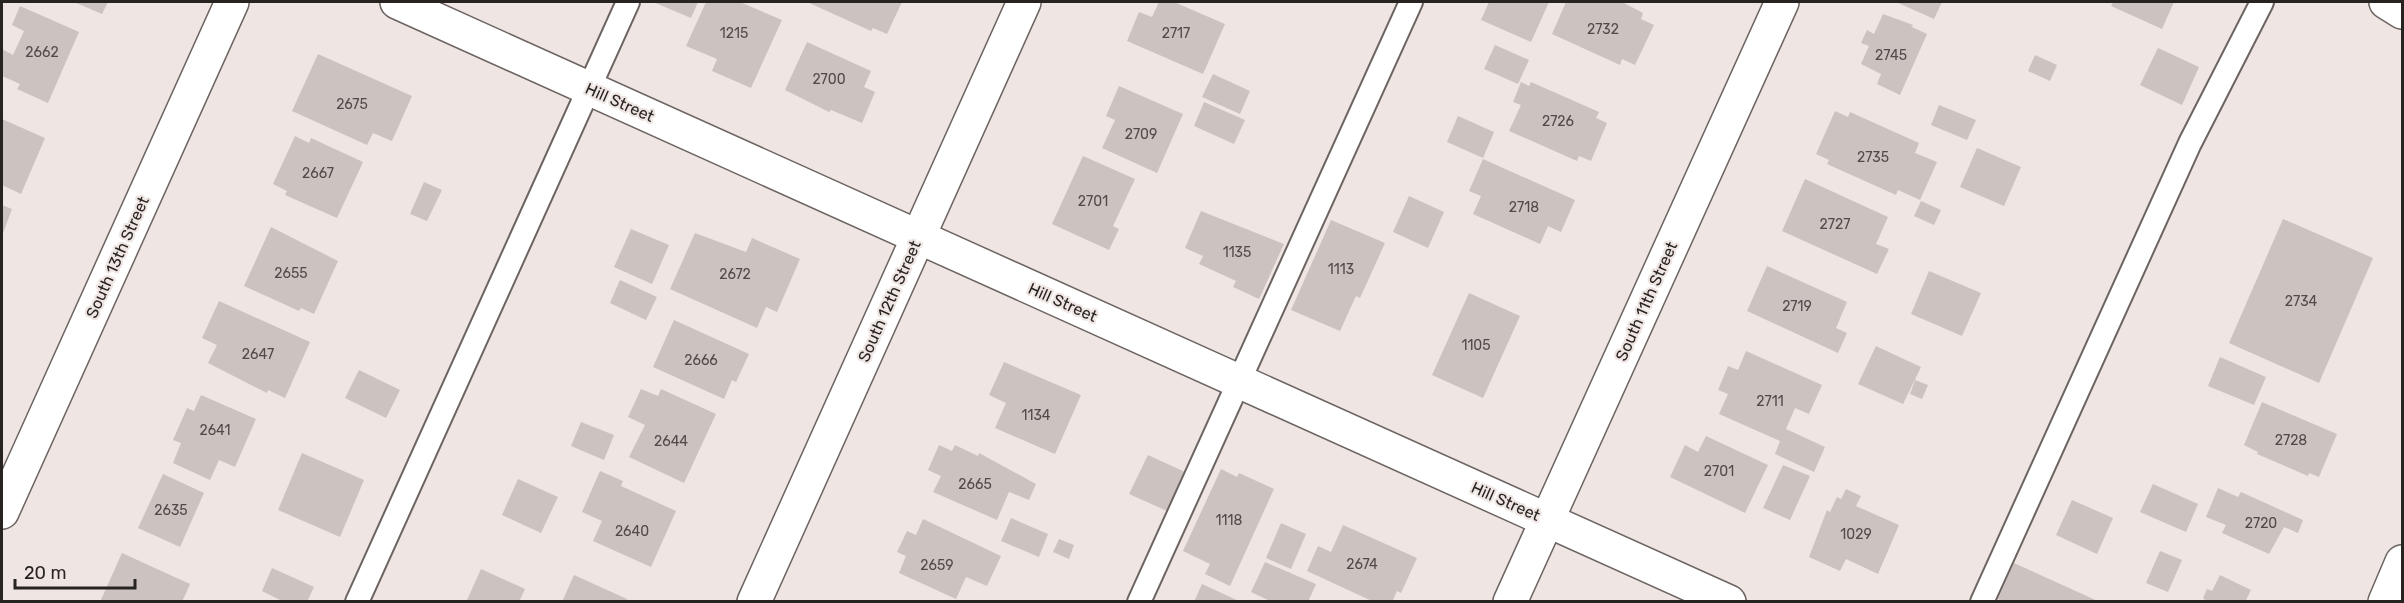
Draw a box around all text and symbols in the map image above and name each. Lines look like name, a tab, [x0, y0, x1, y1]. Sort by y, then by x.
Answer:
house number: 2732	[1587, 21, 1619, 38]
house number: 1215	[720, 25, 748, 42]
house number: 2717	[1162, 25, 1190, 42]
house number: 2662	[25, 44, 59, 61]
house number: 2745	[1875, 47, 1907, 64]
house number: 2700	[812, 71, 846, 88]
street label: Hill Street	[582, 79, 657, 126]
house number: 2675	[336, 96, 368, 113]
house number: 2726	[1542, 113, 1574, 130]
house number: 2709	[1125, 126, 1157, 143]
house number: 2735	[1857, 149, 1889, 166]
house number: 2667	[302, 165, 334, 182]
street label: South 13th Street	[82, 193, 153, 321]
house number: 2701	[1078, 193, 1108, 210]
house number: 2718	[1509, 199, 1539, 216]
house number: 2727	[1820, 216, 1850, 233]
street label: South 12th Street	[854, 237, 925, 365]
street label: South 11th Street	[1612, 239, 1681, 364]
house number: 1135	[1223, 244, 1251, 261]
house number: 1113	[1328, 261, 1354, 278]
house number: 2655	[274, 265, 308, 282]
house number: 2672	[719, 266, 751, 283]
street label: Hill Street	[1025, 279, 1100, 326]
house number: 2734	[2285, 293, 2318, 310]
house number: 2719	[1782, 298, 1812, 315]
house number: 1105	[1461, 337, 1491, 354]
house number: 2647	[242, 346, 274, 363]
house number: 2666	[684, 352, 718, 369]
house number: 2711	[1756, 393, 1784, 410]
house number: 1134	[1021, 407, 1051, 424]
house number: 2641	[199, 422, 231, 439]
house number: 2728	[2275, 432, 2307, 449]
house number: 2644	[654, 433, 688, 450]
house number: 2701	[1704, 463, 1734, 480]
house number: 2665	[958, 476, 992, 493]
street label: Hill Street	[1468, 478, 1543, 525]
house number: 2635	[154, 502, 188, 519]
house number: 1118	[1216, 512, 1243, 529]
house number: 2720	[2245, 515, 2277, 532]
house number: 2640	[615, 523, 649, 540]
house number: 1029	[1840, 526, 1872, 543]
scale bar	[15, 552, 135, 590]
house number: 2674	[1346, 556, 1378, 573]
house number: 2659	[920, 557, 954, 574]
text: 20 m	[24, 562, 66, 584]

